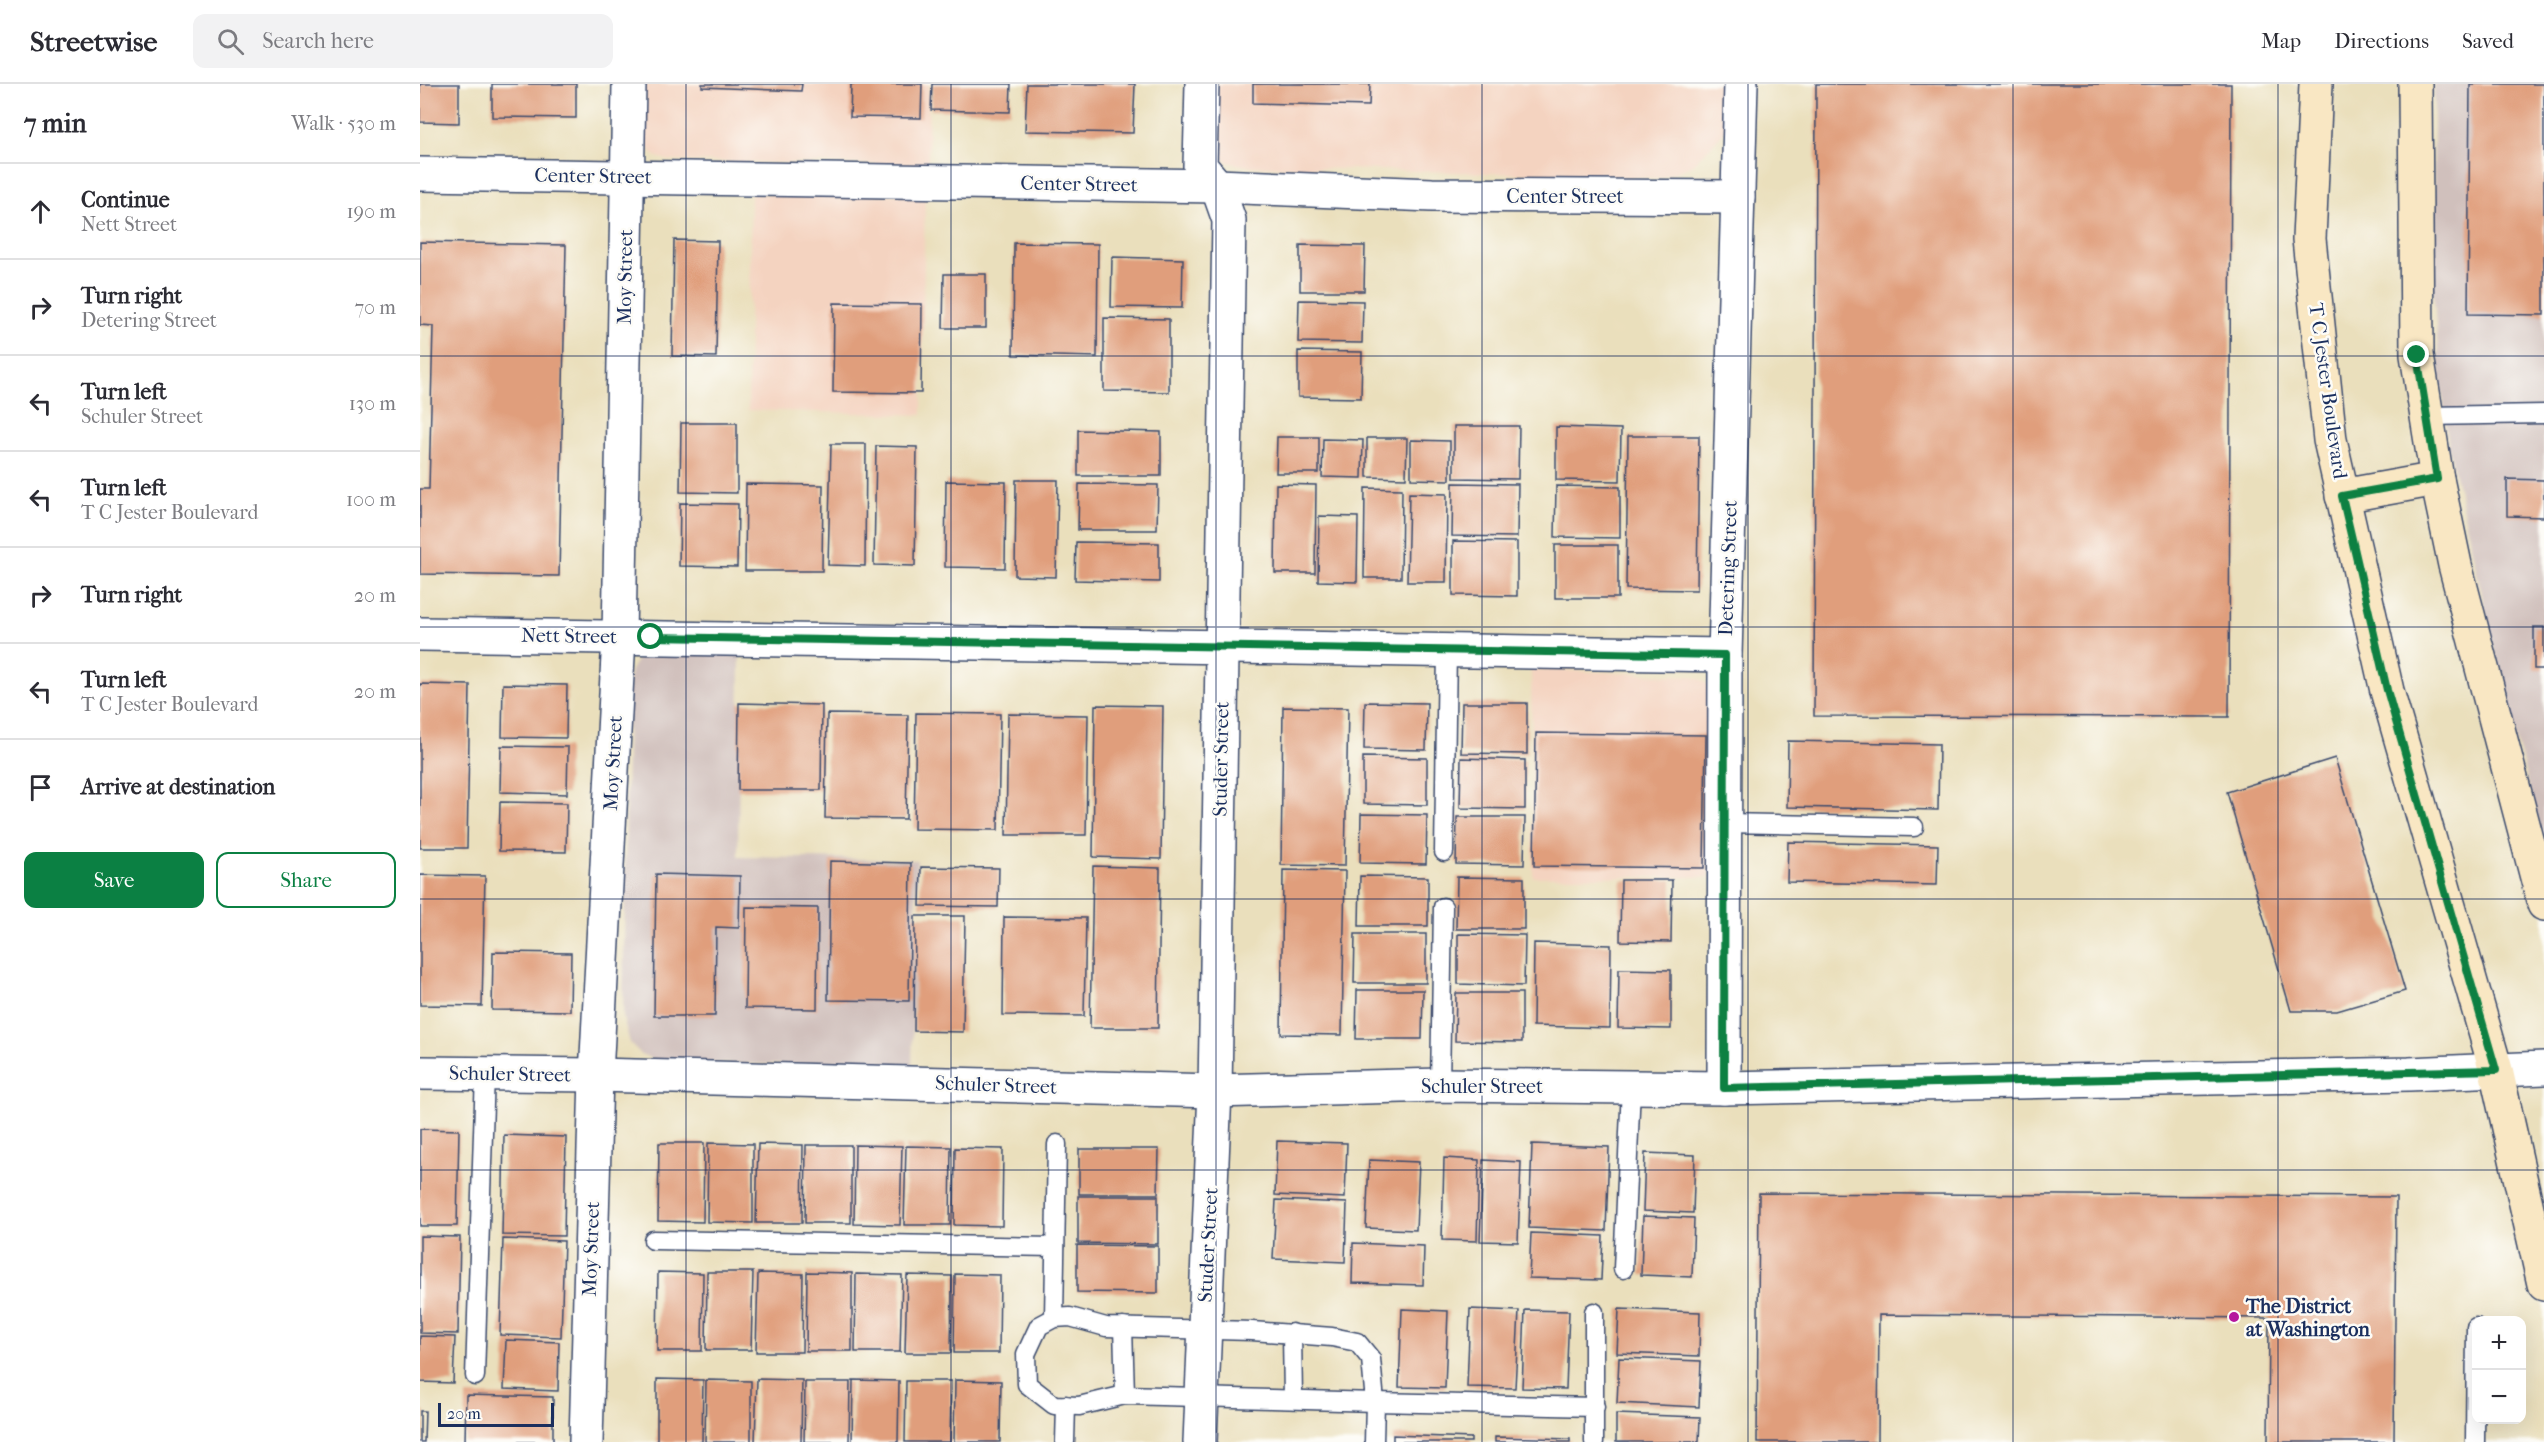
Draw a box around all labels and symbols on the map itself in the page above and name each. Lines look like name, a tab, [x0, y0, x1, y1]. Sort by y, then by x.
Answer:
street label: Center Street	[534, 163, 652, 189]
street label: Center Street	[1020, 171, 1138, 197]
street label: Center Street	[1506, 185, 1624, 208]
street label: Moy Street	[613, 229, 637, 325]
street label: T C Jester Boulevard	[2304, 302, 2352, 481]
route end	[2403, 341, 2429, 367]
street label: Detering Street	[1714, 500, 1742, 636]
route start	[637, 623, 663, 649]
street label: Nett Street	[521, 624, 617, 648]
street label: Studer Street	[1208, 701, 1234, 817]
street label: Moy Street	[599, 715, 627, 811]
street label: Schuler Street	[449, 1061, 571, 1087]
street label: Schuler Street	[935, 1071, 1057, 1099]
street label: Schuler Street	[1421, 1075, 1543, 1098]
street label: Studer Street	[1194, 1187, 1222, 1303]
street label: Moy Street	[578, 1201, 604, 1297]
place label: The District at Washington	[2245, 1295, 2370, 1341]
marker: The District at Washington	[2227, 1310, 2241, 1324]
scale bar	[438, 1400, 554, 1428]

